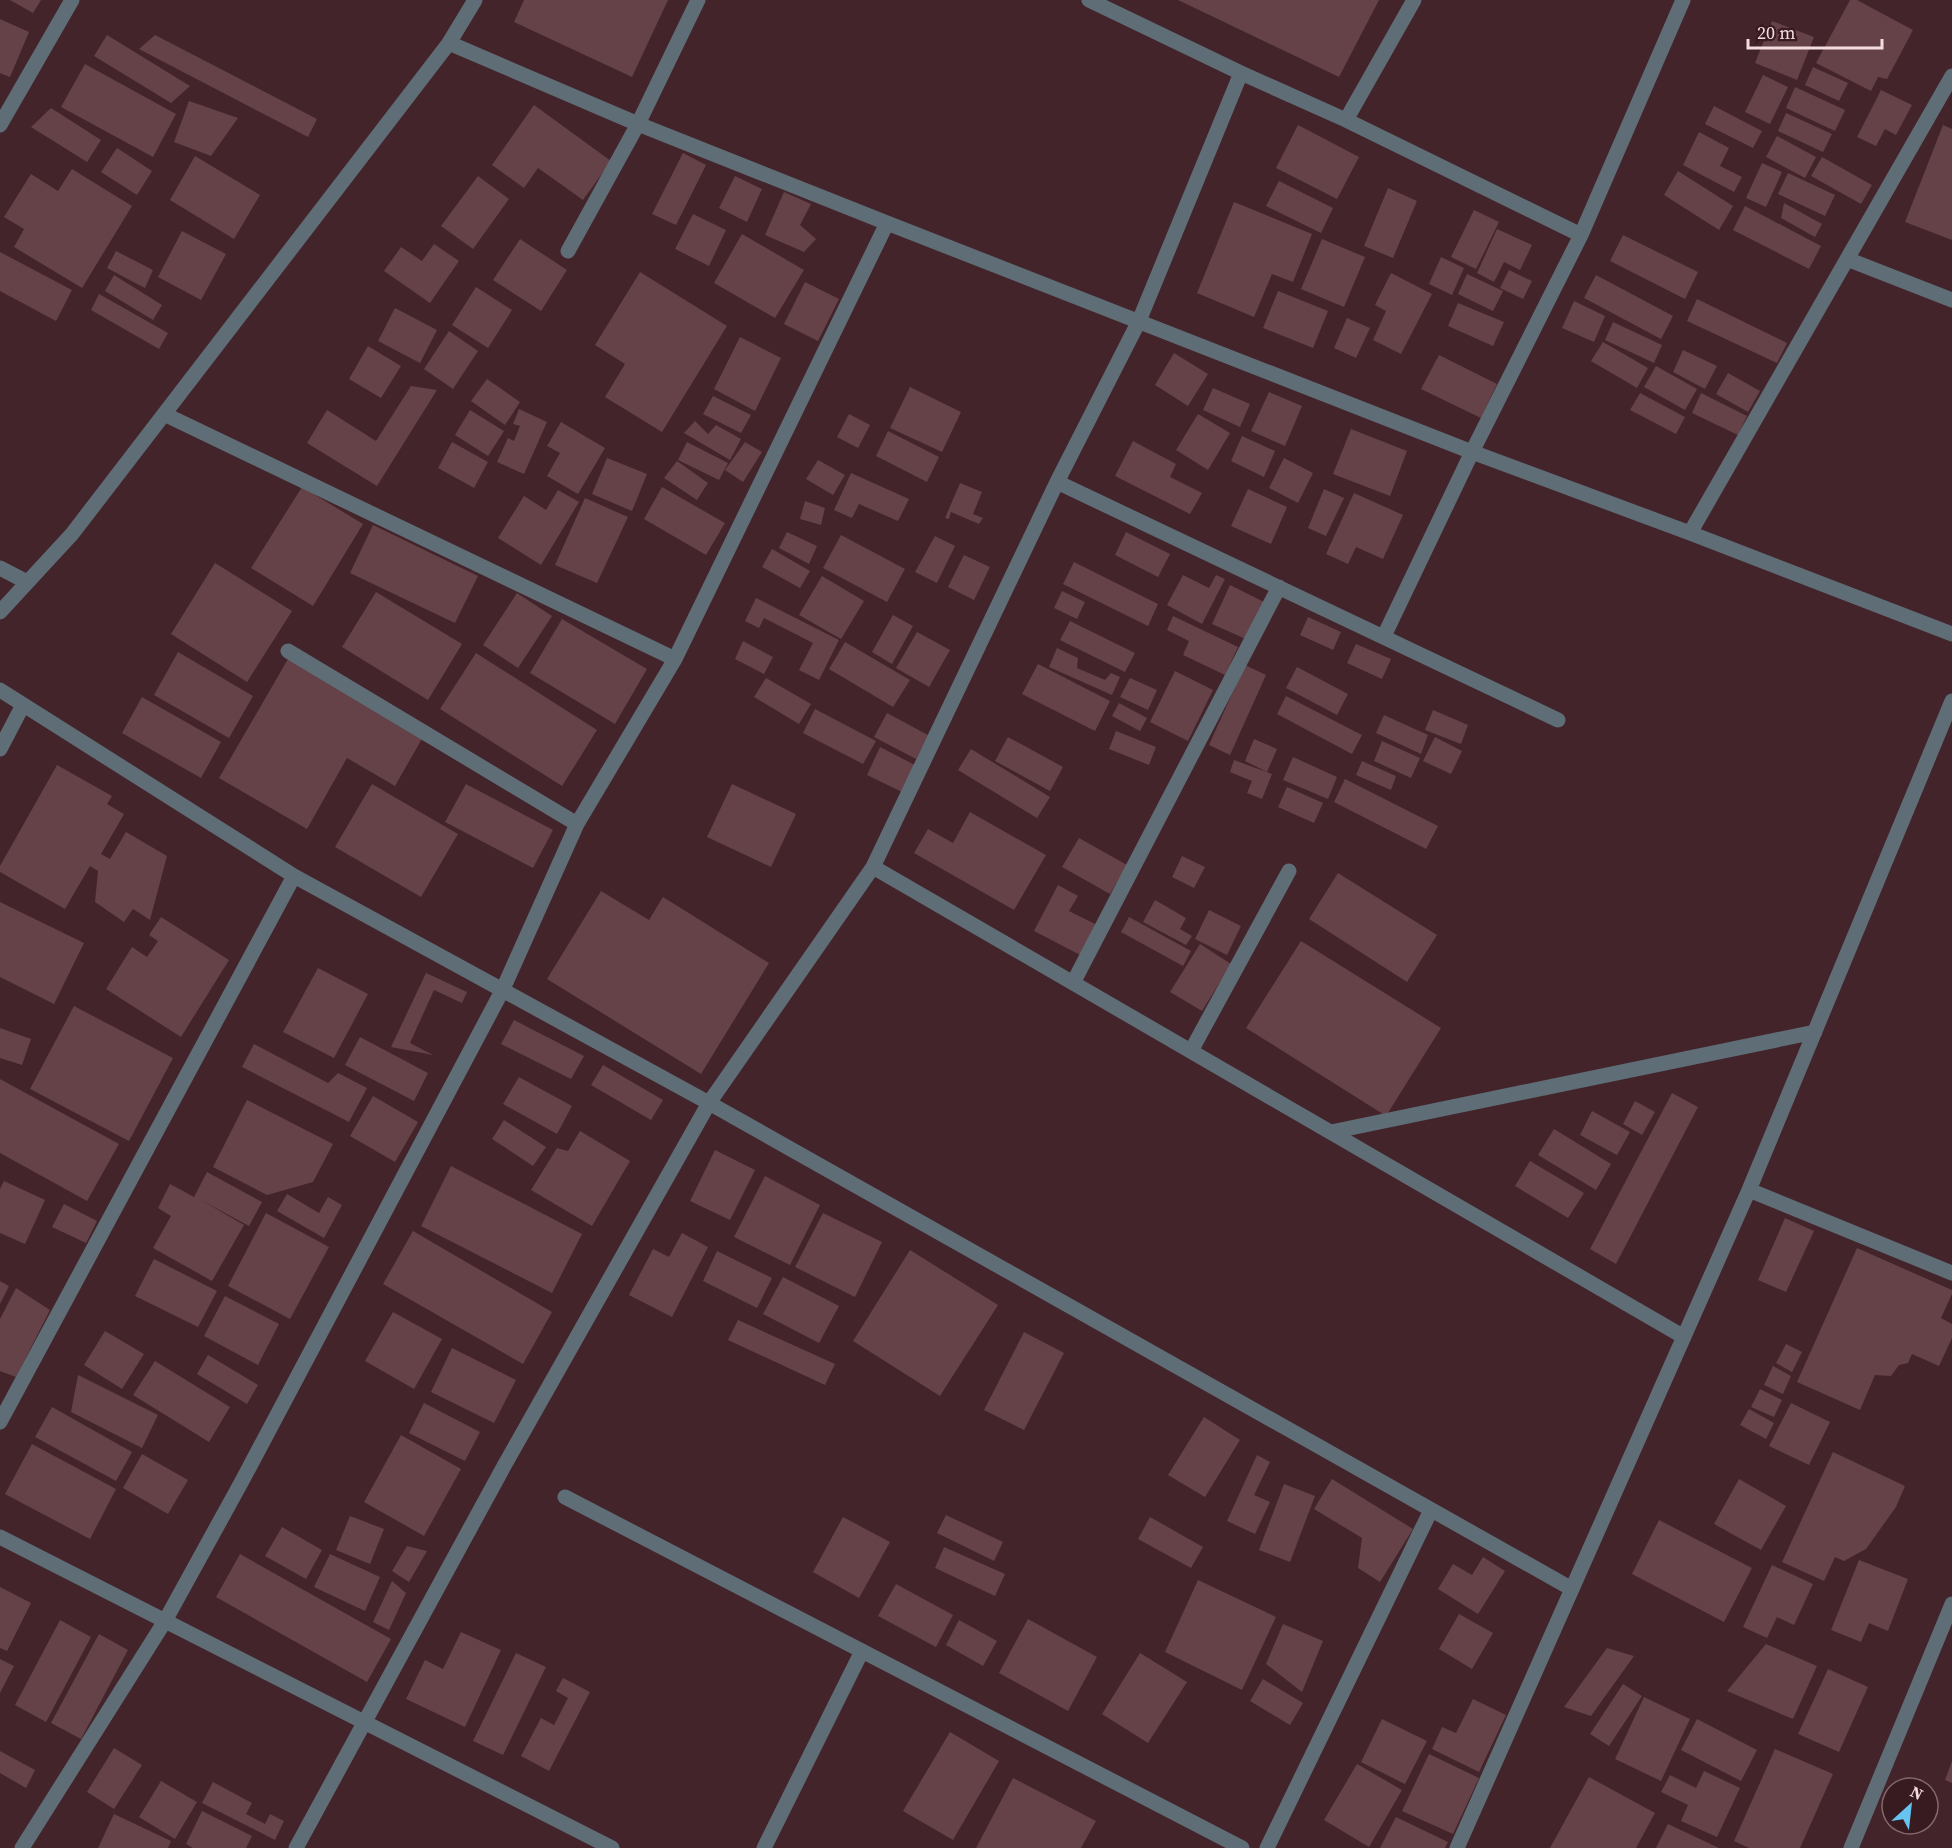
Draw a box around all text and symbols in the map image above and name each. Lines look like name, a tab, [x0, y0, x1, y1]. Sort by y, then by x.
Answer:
scale bar	[1748, 12, 1882, 50]
text: 20 m	[1757, 20, 1795, 45]
north arrow	[1880, 1776, 1940, 1836]
text: N	[1907, 1780, 1927, 1805]

